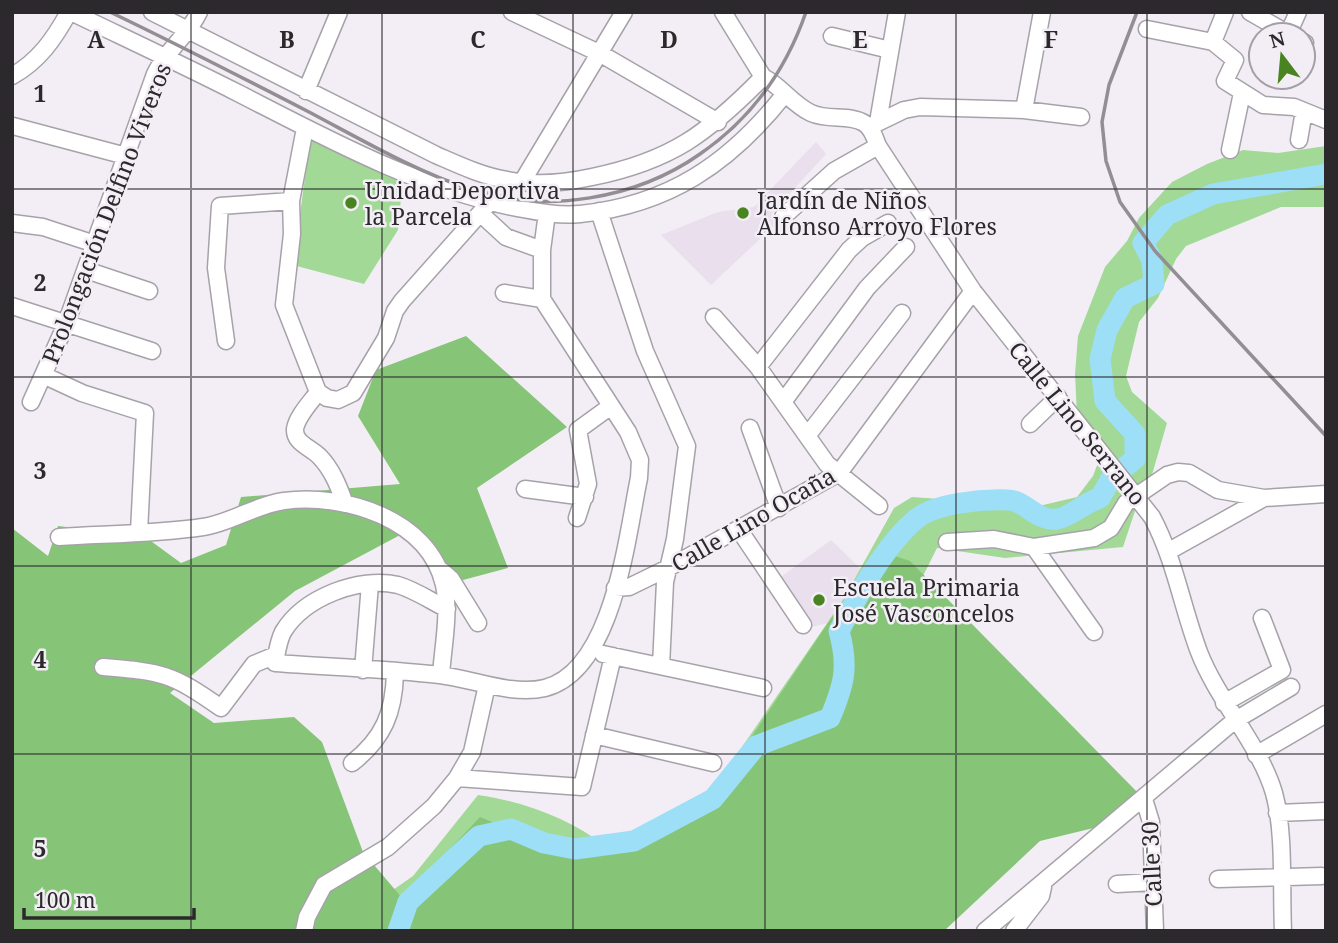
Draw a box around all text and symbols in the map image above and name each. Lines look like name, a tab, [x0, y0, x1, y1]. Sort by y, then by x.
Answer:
north arrow	[1247, 21, 1317, 91]
text: A	[87, 23, 105, 55]
text: B	[279, 23, 295, 55]
text: C	[470, 23, 486, 55]
text: D	[660, 23, 678, 55]
text: E	[852, 23, 868, 55]
text: F	[1044, 23, 1058, 55]
text: N	[1267, 25, 1288, 54]
street label: Prolongación Delfino Viveros	[34, 58, 178, 368]
text: 1	[34, 77, 47, 109]
place label: Unidad Deportiva la Parcela	[365, 174, 560, 232]
place label: Jardín de Niños Alfonso Arroyo Flores	[756, 184, 997, 242]
marker: Unidad Deportiva la Parcela	[343, 195, 359, 211]
marker: Jardín de Niños Alfonso Arroyo Flores	[735, 205, 751, 221]
text: 2	[34, 266, 47, 298]
street label: Calle Lino Serrano	[1002, 334, 1154, 512]
text: 3	[34, 454, 47, 486]
street label: Calle Lino Ocaña	[665, 459, 841, 579]
place label: Escuela Primaria José Vasconcelos	[832, 571, 1020, 629]
marker: Escuela Primaria José Vasconcelos	[811, 592, 827, 608]
text: 4	[34, 643, 47, 675]
street label: Calle 30	[1133, 821, 1169, 907]
text: 5	[34, 832, 47, 864]
scale bar	[24, 876, 194, 920]
text: 100 m	[35, 886, 96, 914]

